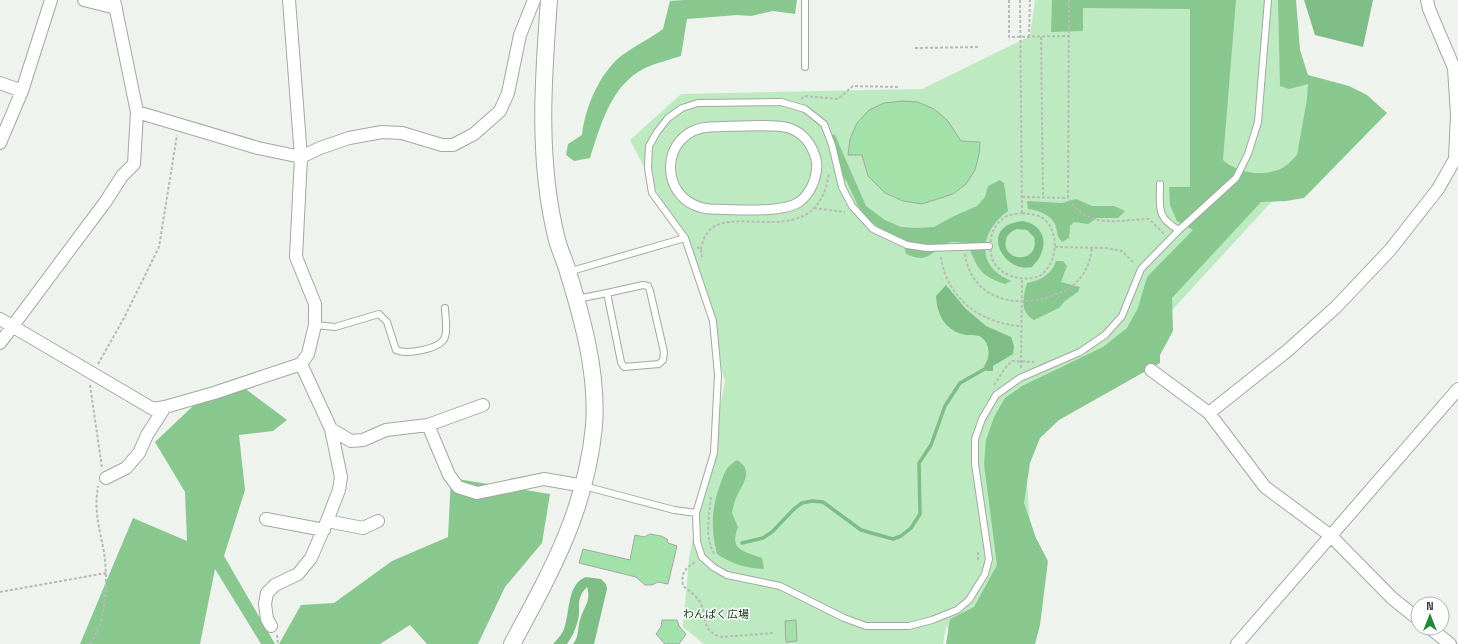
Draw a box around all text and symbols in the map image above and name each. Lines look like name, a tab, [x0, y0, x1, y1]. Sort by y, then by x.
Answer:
north arrow	[1410, 596, 1450, 636]
text: N	[1426, 599, 1434, 613]
park label: わんぱく広場	[683, 607, 749, 621]

